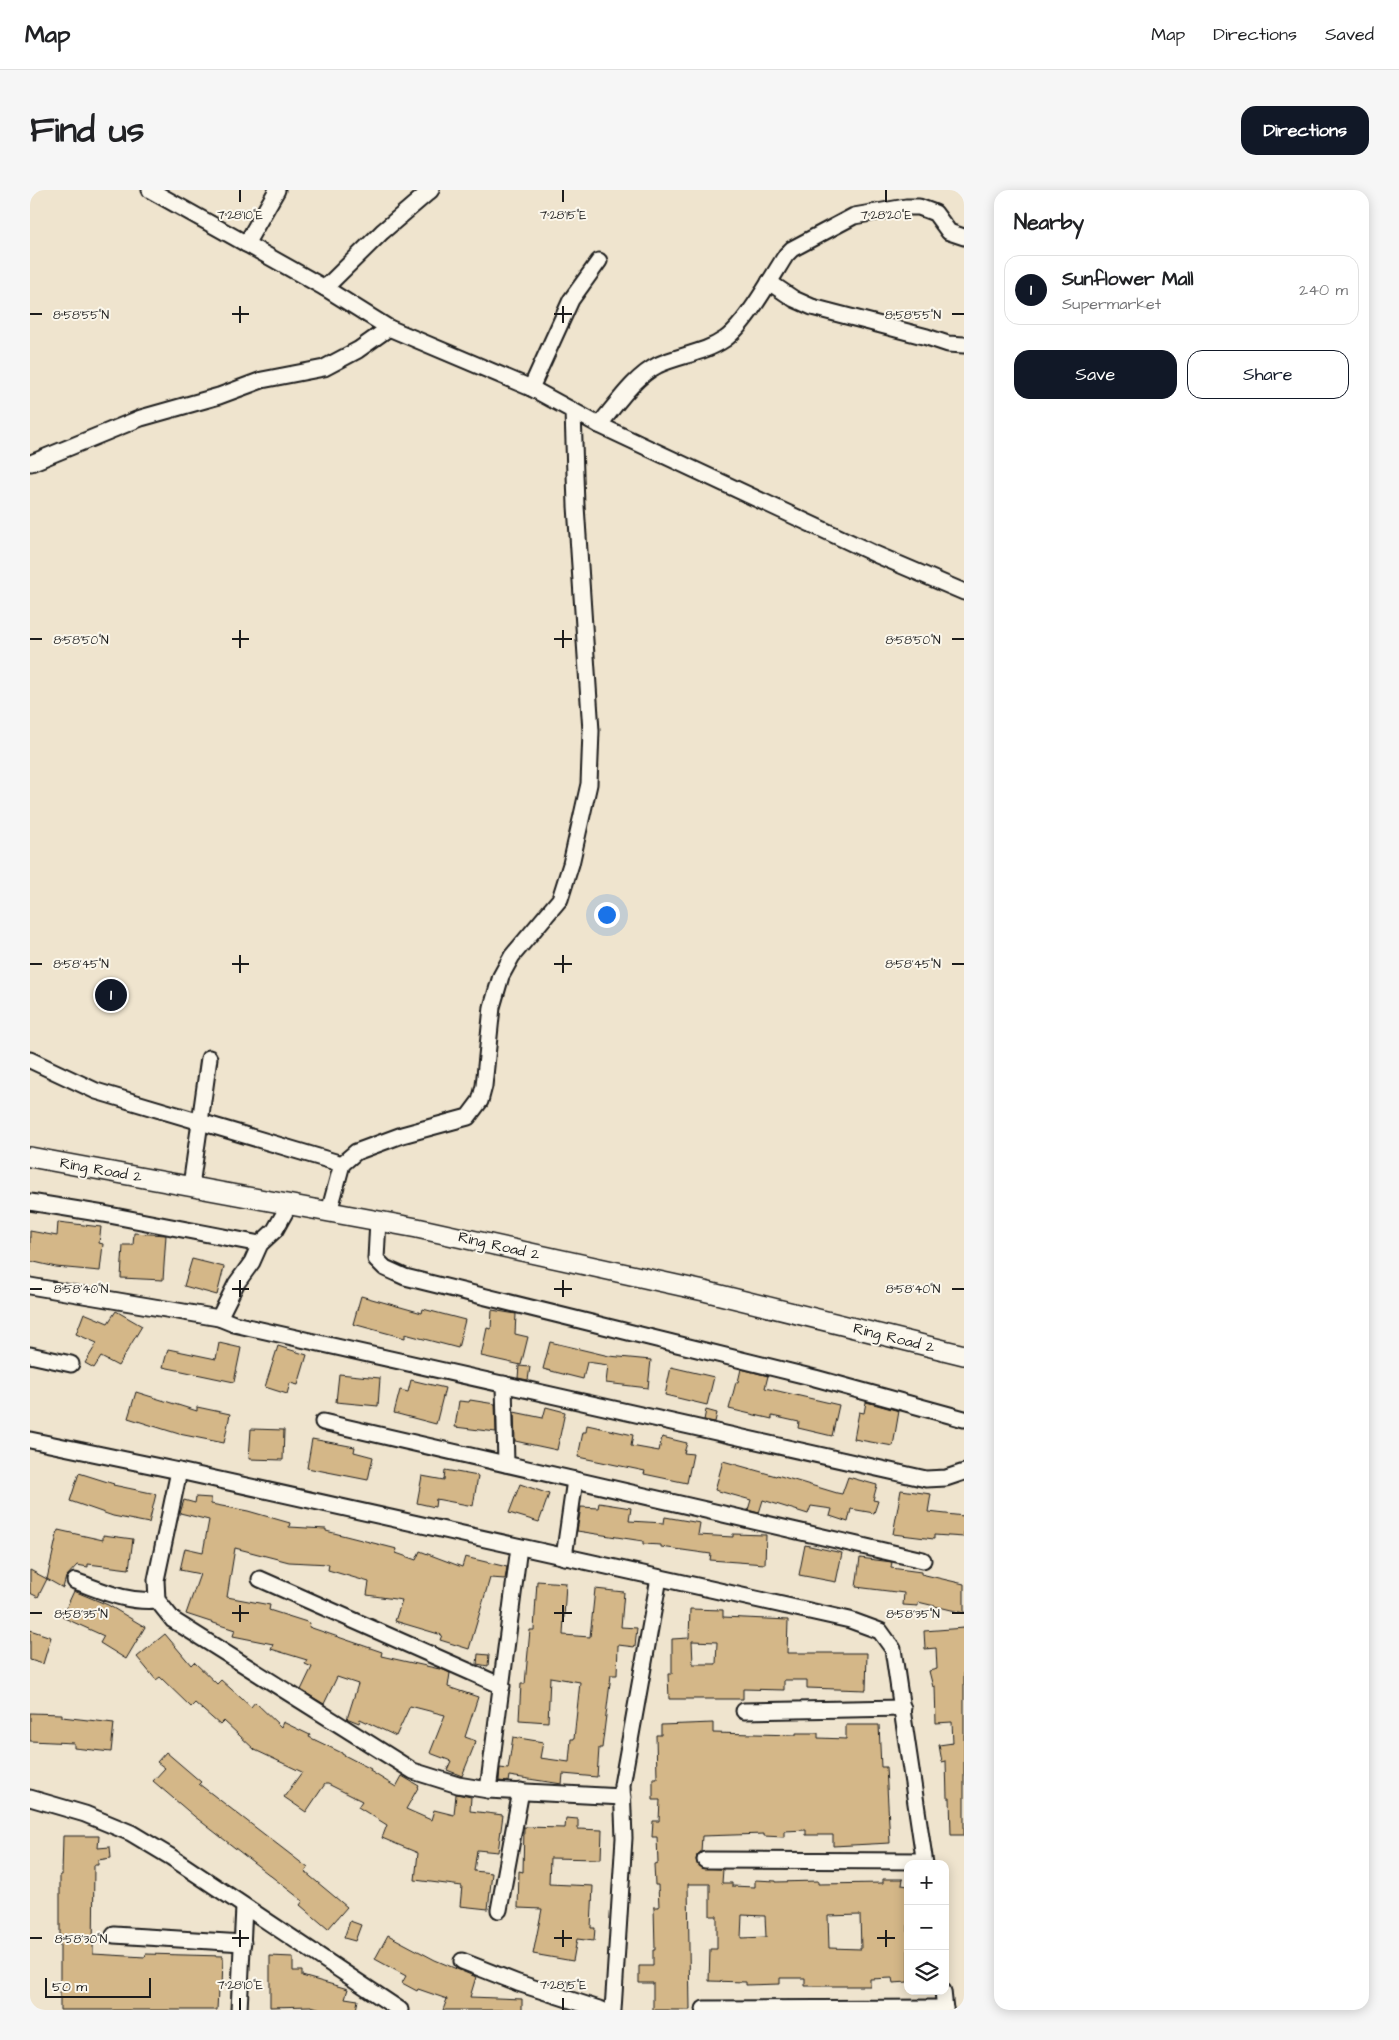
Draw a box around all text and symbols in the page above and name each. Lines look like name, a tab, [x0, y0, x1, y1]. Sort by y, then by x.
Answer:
text: Map	[25, 18, 70, 52]
text: Map	[1151, 22, 1185, 47]
text: Directions	[1213, 22, 1297, 47]
text: Saved	[1325, 22, 1374, 47]
text: Find us	[30, 106, 144, 155]
button: Directions	[1241, 106, 1369, 155]
text: 7°28'10"E	[217, 207, 263, 224]
text: 7°28'15"E	[540, 207, 586, 224]
text: 7°28'20"E	[861, 207, 912, 224]
text: Nearby	[1014, 208, 1084, 237]
text: Sunflower Mall	[1062, 266, 1193, 293]
text: 1	[1030, 279, 1032, 301]
text: 240 m	[1299, 279, 1348, 301]
text: Supermarket	[1062, 293, 1161, 315]
text: 8°58'55"N	[53, 307, 109, 324]
text: 8°58'55"N	[885, 307, 941, 324]
button: Save	[1014, 350, 1177, 399]
button: Share	[1187, 350, 1349, 399]
text: 8°58'50"N	[53, 632, 109, 649]
text: 8°58'50"N	[885, 632, 941, 649]
your location	[594, 902, 620, 928]
text: 8°58'45"N	[53, 956, 109, 973]
text: 8°58'45"N	[885, 956, 941, 973]
pin: 1	[95, 976, 127, 1014]
street label: Ring Road 2	[58, 1152, 144, 1189]
street label: Ring Road 2	[456, 1226, 542, 1267]
text: 8°58'40"N	[54, 1281, 109, 1298]
text: 8°58'40"N	[886, 1281, 941, 1298]
street label: Ring Road 2	[851, 1318, 937, 1359]
text: 8°58'35"N	[54, 1606, 108, 1623]
text: 8°58'35"N	[886, 1606, 940, 1623]
map controls	[904, 1860, 949, 1995]
button: +	[904, 1860, 949, 1905]
button: −	[904, 1905, 949, 1950]
text: 8°58'30"N	[55, 1931, 108, 1948]
button: layers	[904, 1950, 949, 1995]
scale bar	[45, 1975, 151, 1998]
text: 50 m	[52, 1977, 87, 1997]
text: 7°28'10"E	[217, 1977, 263, 1994]
text: 7°28'15"E	[540, 1977, 586, 1994]

